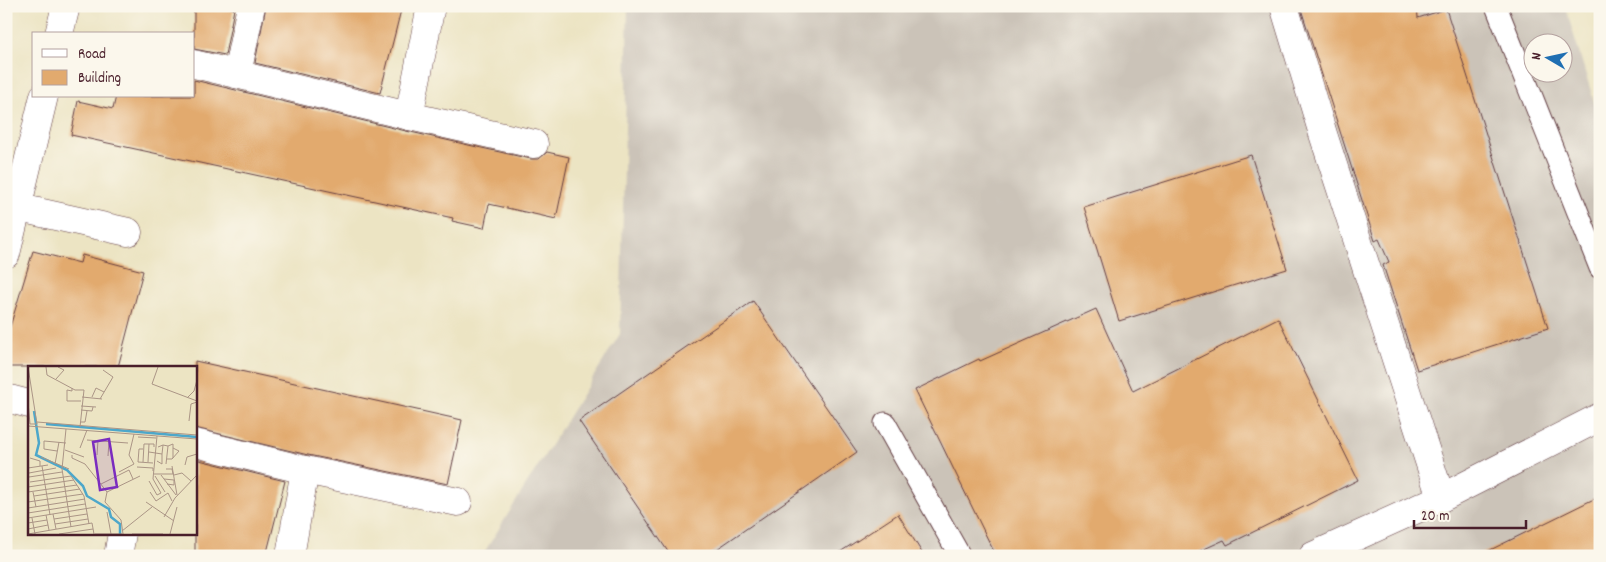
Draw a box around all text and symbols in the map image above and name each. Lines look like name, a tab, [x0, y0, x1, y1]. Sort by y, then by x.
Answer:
legend	[32, 32, 195, 98]
north arrow	[1524, 32, 1574, 82]
text: Road	[78, 44, 106, 66]
text: N	[1527, 51, 1548, 61]
text: Building	[78, 68, 121, 90]
inset map	[28, 366, 196, 534]
scale bar	[1414, 497, 1526, 529]
text: 20 m	[1421, 506, 1449, 528]

